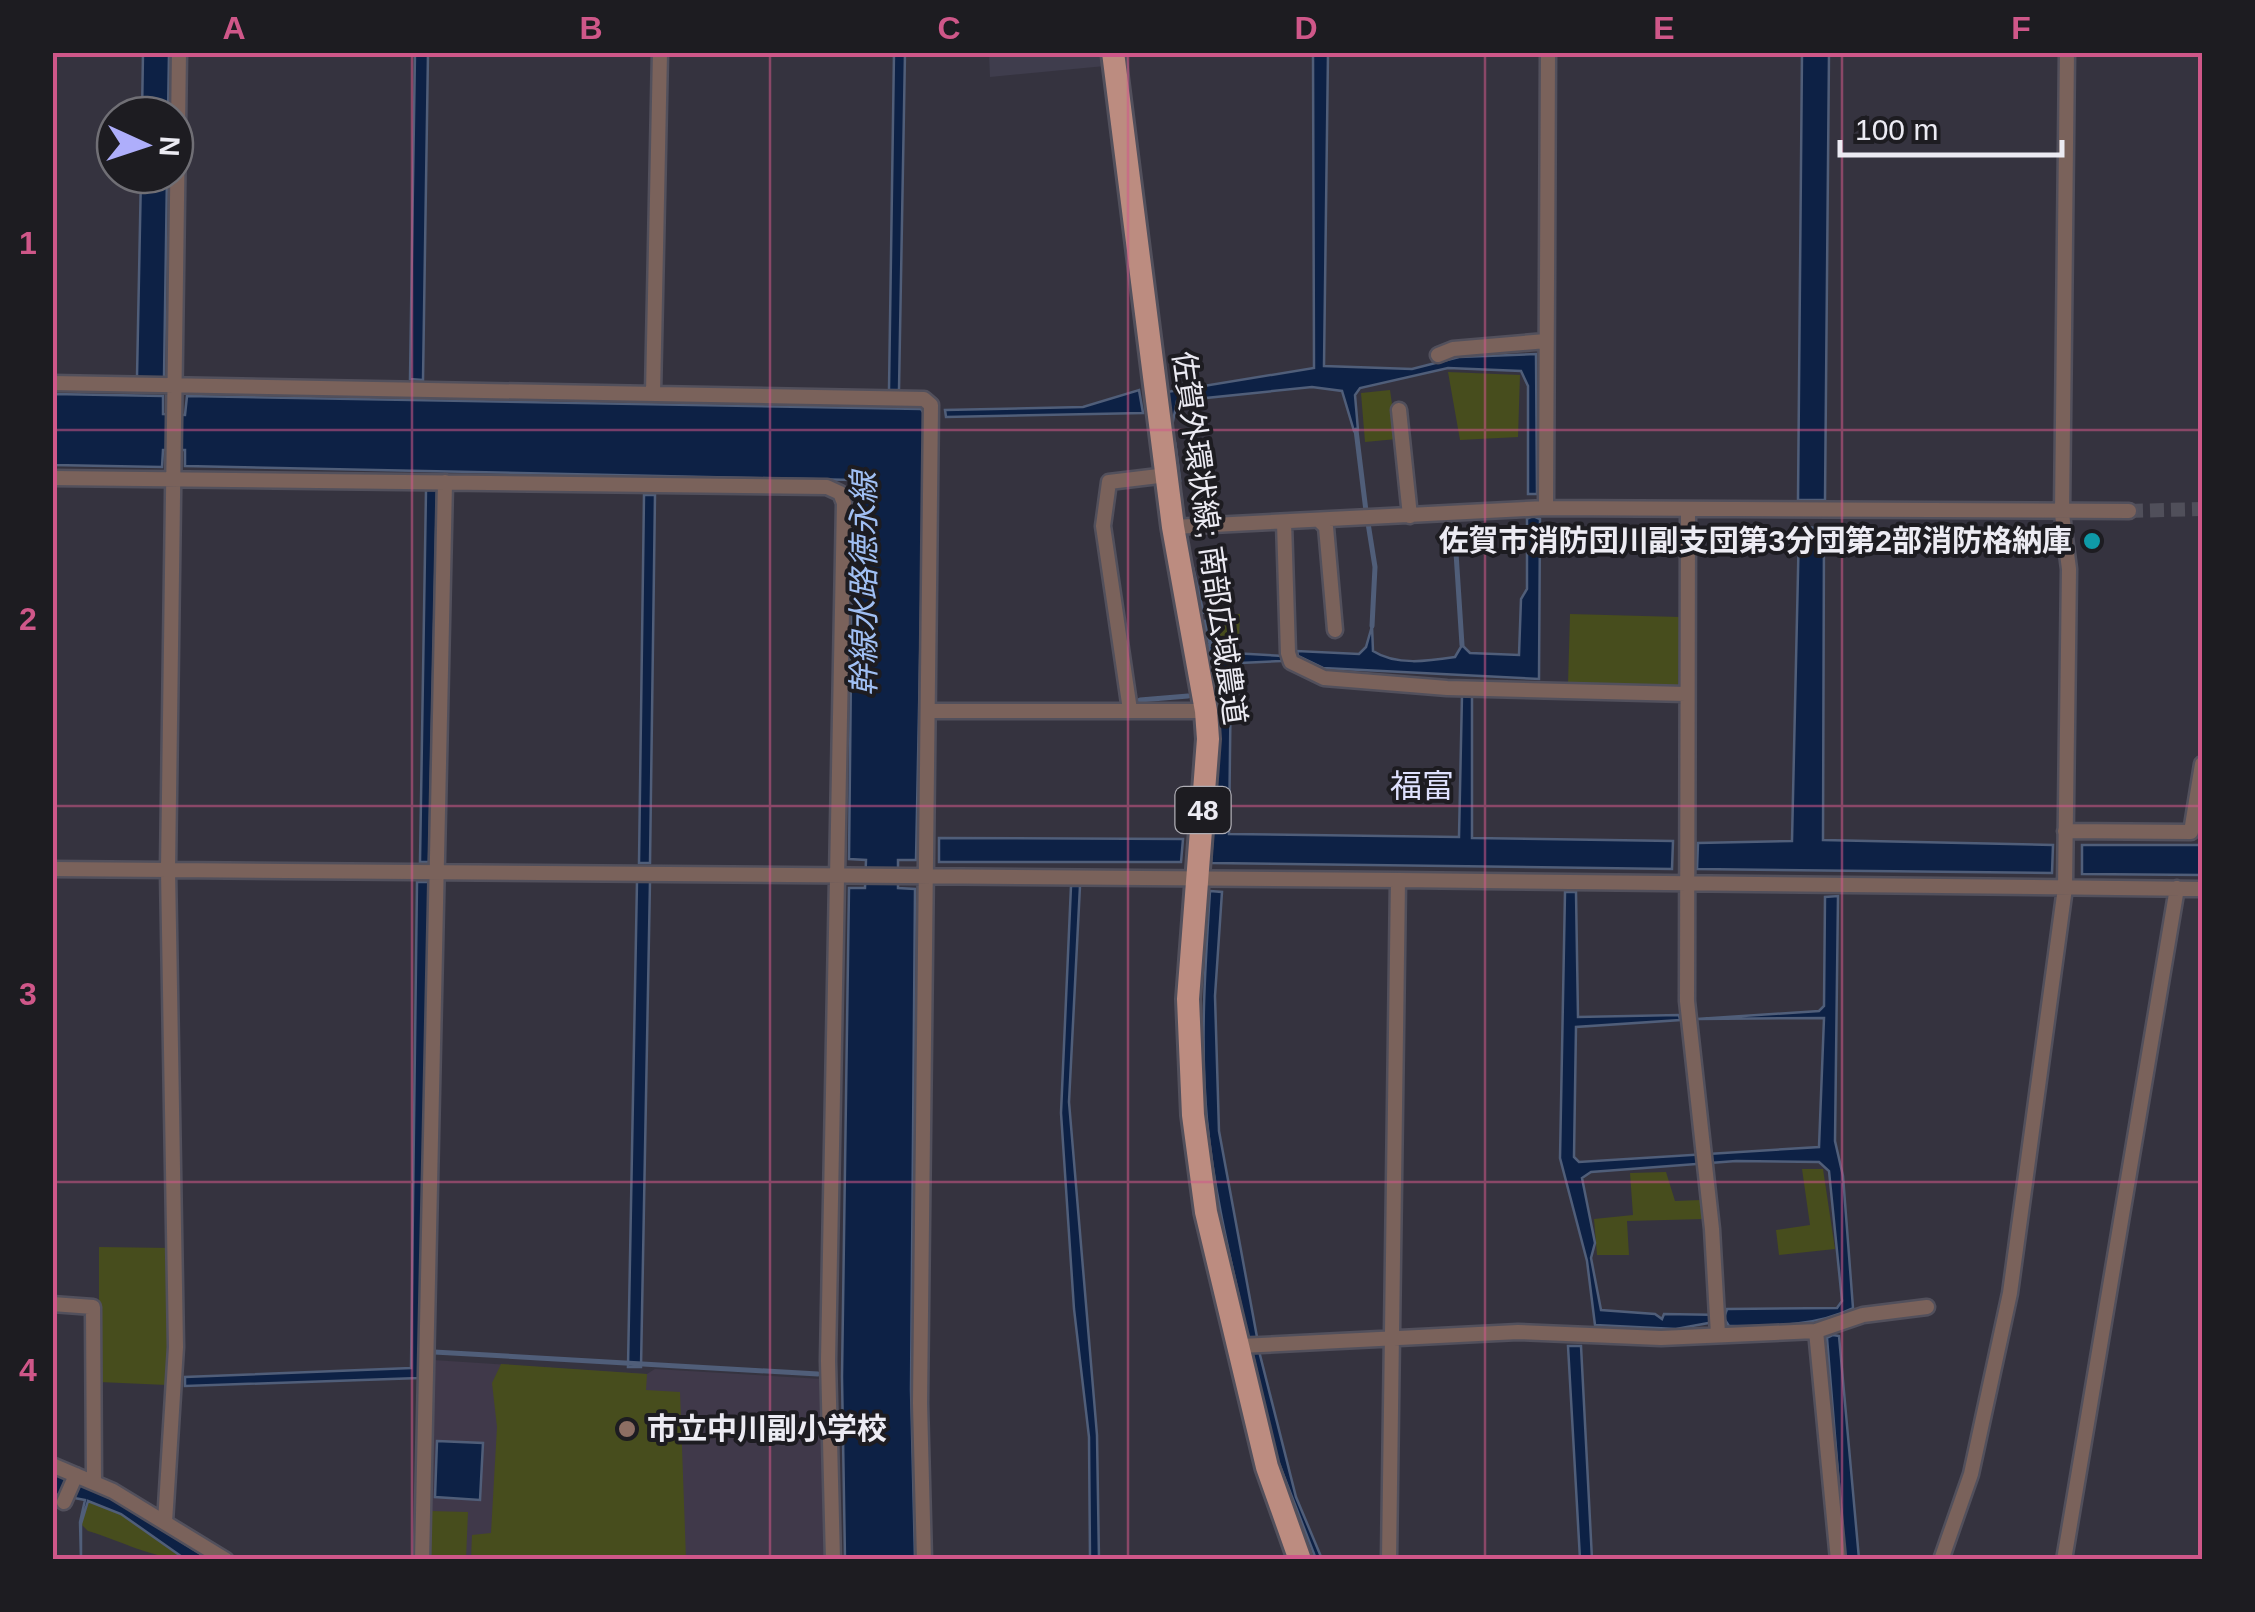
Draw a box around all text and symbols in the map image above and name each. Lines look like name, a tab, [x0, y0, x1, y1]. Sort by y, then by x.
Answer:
text: A	[222, 10, 246, 46]
text: B	[579, 10, 603, 46]
text: C	[937, 10, 961, 46]
text: D	[1294, 10, 1318, 46]
text: E	[1653, 10, 1675, 46]
text: F	[2011, 10, 2031, 46]
north arrow	[95, 95, 195, 195]
scale bar	[1840, 95, 2062, 157]
text: 100 m	[1855, 113, 1938, 146]
text: N	[153, 135, 185, 157]
text: 1	[19, 225, 37, 261]
street label: 佐賀外環状線; 南部広域農道	[1167, 349, 1252, 727]
water label: 幹線水路徳永線	[846, 468, 882, 696]
place label: 佐賀市消防団川副支団第3分団第2部消防格納庫	[1439, 524, 2072, 557]
marker: 佐賀市消防団川副支団第3分団第2部消防格納庫	[2081, 530, 2103, 552]
text: 2	[19, 601, 37, 637]
district label: 福富	[1390, 768, 1454, 804]
road number: 48	[1176, 787, 1230, 833]
text: 3	[19, 976, 37, 1012]
text: 4	[19, 1352, 37, 1388]
place label: 市立中川副小学校	[647, 1412, 887, 1445]
marker: 市立中川副小学校	[616, 1418, 638, 1440]

